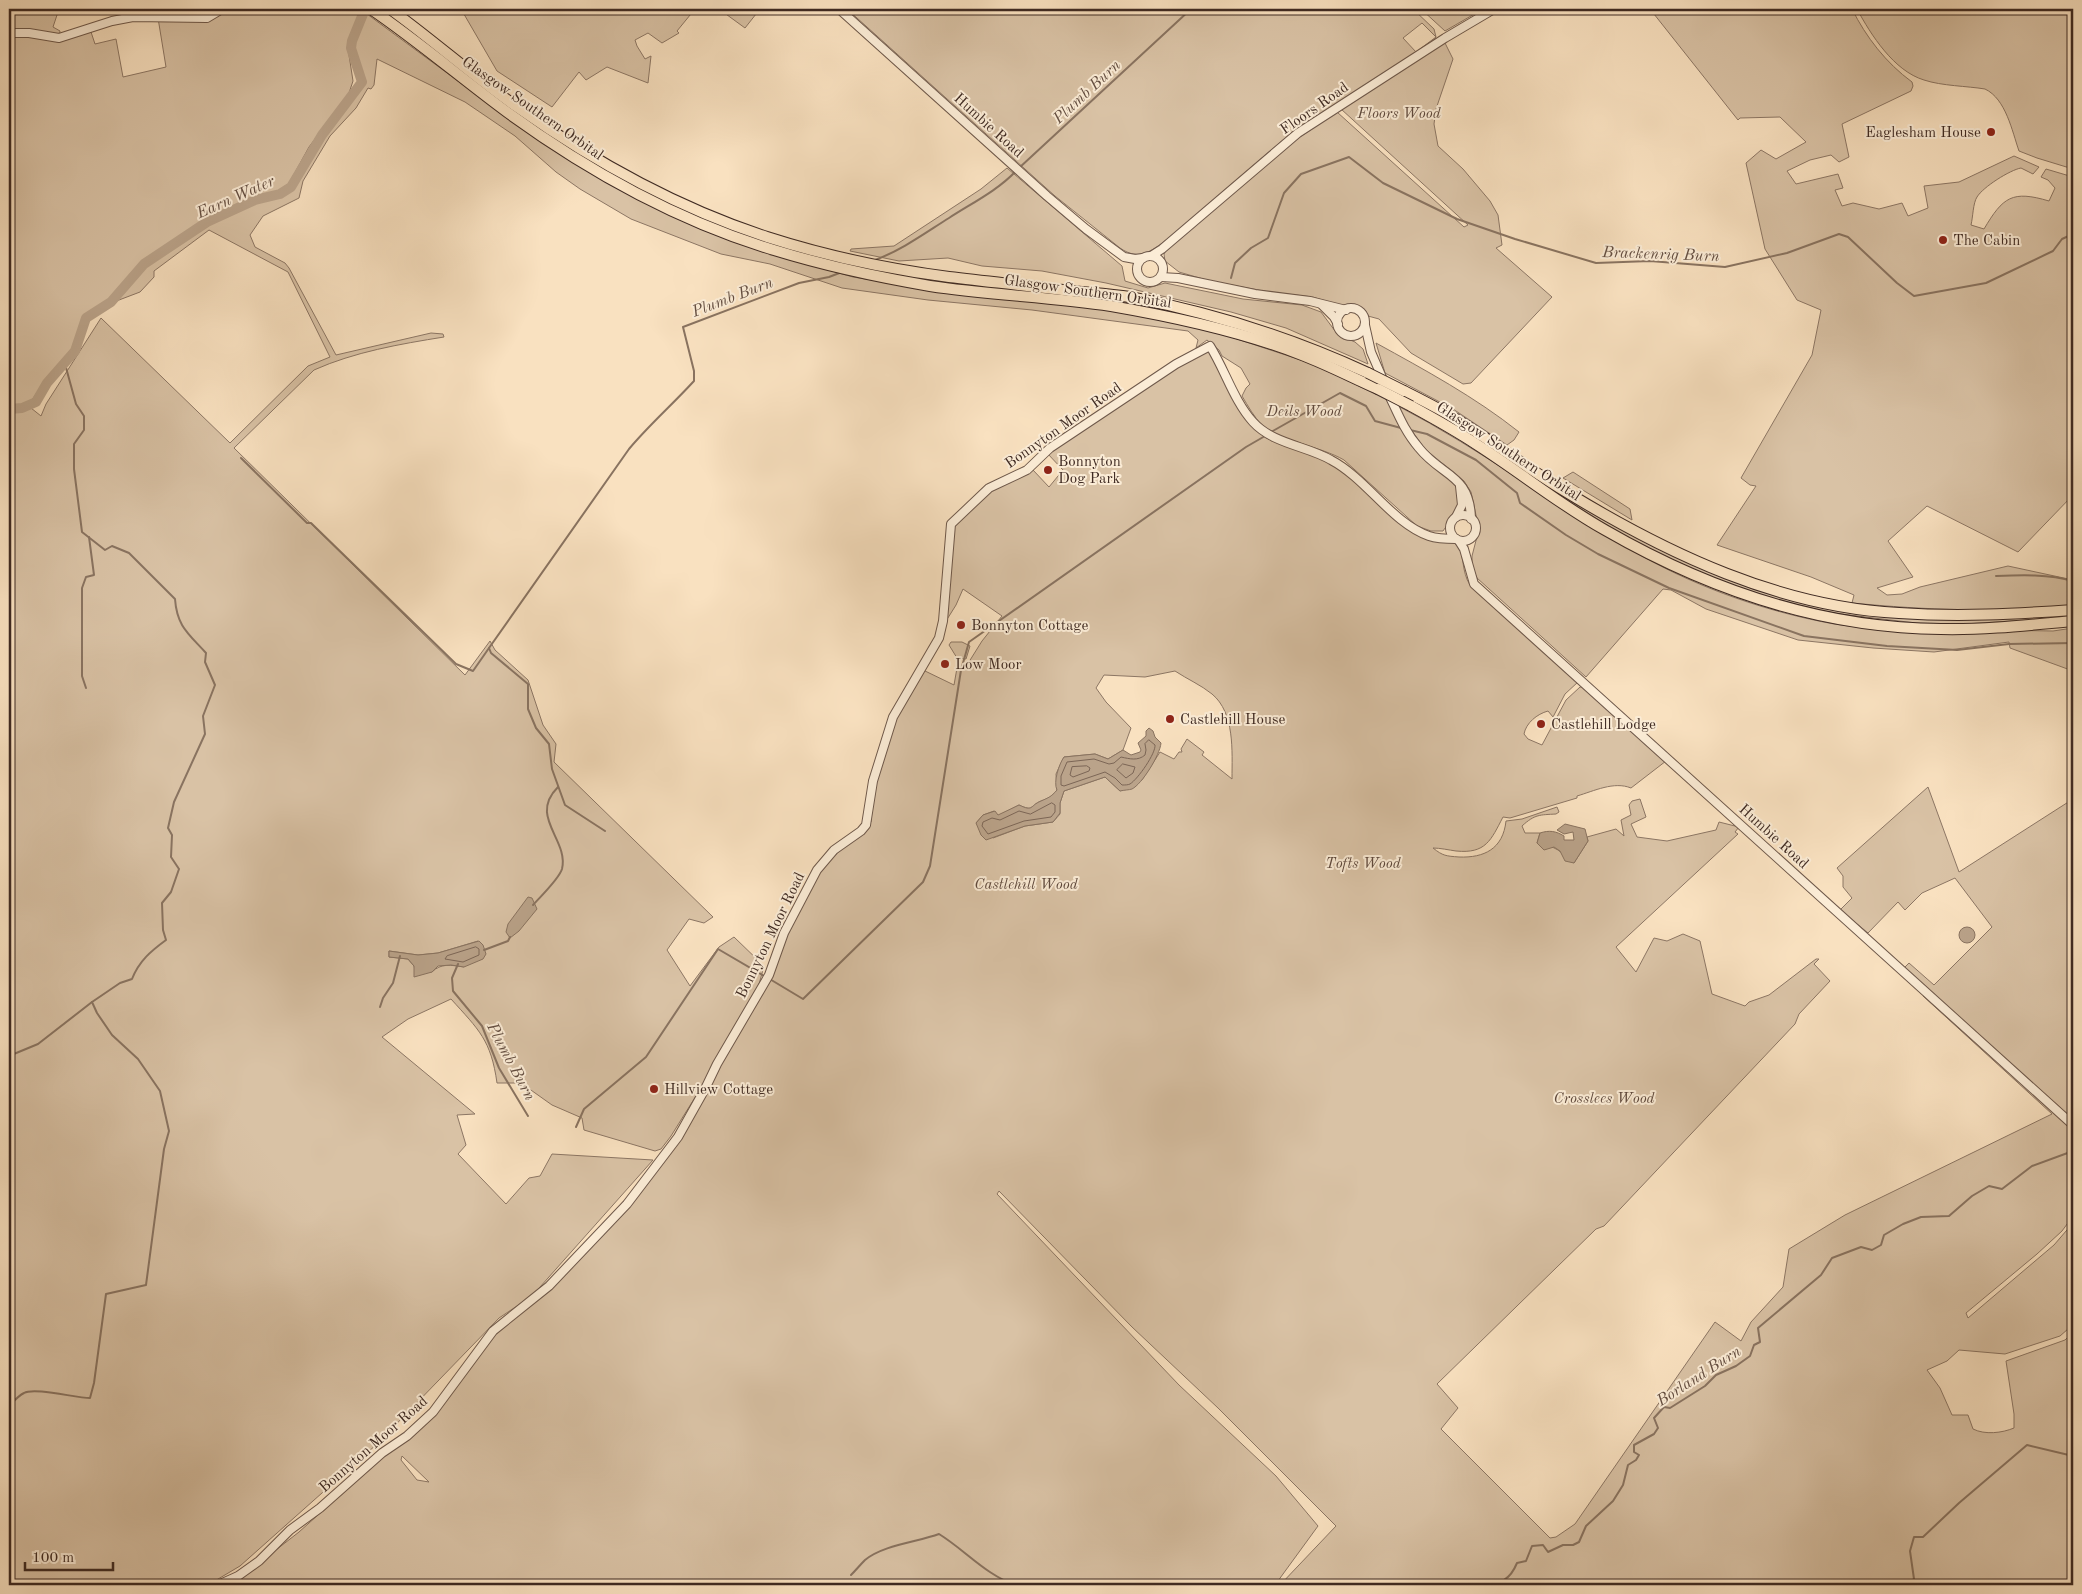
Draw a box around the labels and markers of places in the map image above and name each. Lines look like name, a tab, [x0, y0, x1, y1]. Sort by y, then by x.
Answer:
place label: Eaglesham House	[1865, 126, 1981, 141]
marker: Eaglesham House	[1985, 126, 1997, 138]
marker: The Cabin	[1937, 234, 1949, 246]
place label: The Cabin	[1953, 234, 2020, 249]
place label: Bonnyton Dog Park	[1058, 455, 1121, 487]
marker: Bonnyton Dog Park	[1042, 464, 1054, 476]
marker: Bonnyton Cottage	[955, 619, 967, 631]
place label: Bonnyton Cottage	[971, 619, 1088, 634]
marker: Low Moor	[939, 658, 951, 670]
place label: Low Moor	[955, 658, 1022, 673]
marker: Castlehill House	[1164, 713, 1176, 725]
place label: Castlehill House	[1180, 713, 1285, 728]
marker: Castlehill Lodge	[1535, 718, 1547, 730]
place label: Castlehill Lodge	[1551, 718, 1656, 733]
marker: Hillview Cottage	[648, 1083, 660, 1095]
place label: Hillview Cottage	[664, 1083, 773, 1098]

